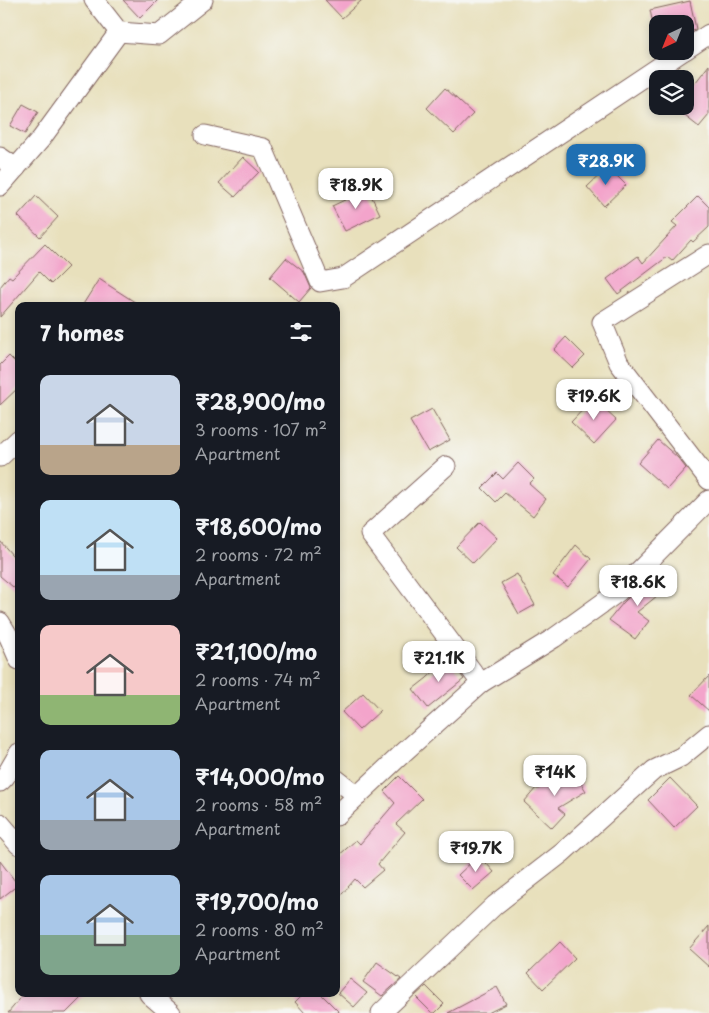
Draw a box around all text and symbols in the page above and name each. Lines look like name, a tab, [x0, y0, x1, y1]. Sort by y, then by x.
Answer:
north arrow	[649, 15, 694, 60]
map controls	[649, 15, 694, 115]
button: layers	[649, 70, 694, 115]
pin: ₹28.9K	[565, 144, 647, 186]
text: ₹28.9K	[577, 148, 635, 172]
pin: ₹18.9K	[315, 168, 397, 210]
text: ₹18.9K	[329, 172, 383, 196]
text: 7 homes	[40, 316, 124, 348]
icon: filters	[287, 318, 315, 346]
pin: ₹19.6K	[553, 378, 635, 421]
text: ₹19.6K	[567, 383, 621, 407]
text: ₹28,900/mo	[195, 385, 325, 417]
icon: home	[80, 395, 140, 455]
text: 3 rooms · 107 m²	[195, 417, 327, 441]
text: Apartment	[195, 441, 280, 465]
text: ₹18,600/mo	[195, 510, 322, 542]
icon: home	[80, 520, 140, 580]
text: 2 rooms · 72 m²	[195, 542, 322, 566]
pin: ₹18.6K	[597, 564, 679, 607]
text: Apartment	[195, 566, 280, 590]
text: ₹18.6K	[610, 569, 666, 593]
text: ₹21,100/mo	[195, 635, 317, 667]
pin: ₹21.1K	[398, 640, 480, 683]
icon: home	[80, 645, 140, 705]
text: ₹21.1K	[413, 645, 465, 669]
text: 2 rooms · 74 m²	[195, 667, 321, 691]
text: Apartment	[195, 691, 280, 715]
pin: ₹14K	[525, 754, 585, 797]
text: ₹14K	[534, 759, 576, 783]
text: ₹14,000/mo	[195, 760, 324, 792]
icon: home	[80, 770, 140, 830]
text: 2 rooms · 58 m²	[195, 792, 322, 816]
text: Apartment	[195, 816, 280, 840]
pin: ₹19.7K	[435, 830, 517, 873]
text: ₹19.7K	[450, 835, 502, 859]
text: ₹19,700/mo	[195, 885, 319, 917]
icon: home	[80, 895, 140, 955]
text: 2 rooms · 80 m²	[195, 917, 324, 941]
text: Apartment	[195, 941, 280, 965]

